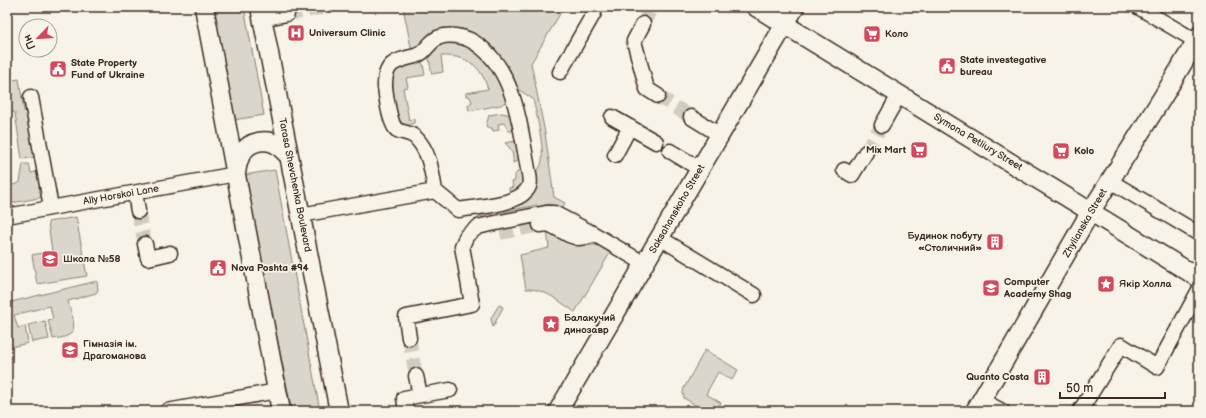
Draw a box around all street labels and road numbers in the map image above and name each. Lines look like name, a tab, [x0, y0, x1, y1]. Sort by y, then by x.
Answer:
street label: Symona Petliury Street	[931, 111, 1025, 173]
street label: Tarasa Shevchenka Boulevard	[276, 117, 314, 253]
street label: Saksahanskoho Street	[647, 162, 707, 256]
street label: Ally Horskoi Lane	[82, 182, 160, 208]
street label: Zhylianska Street	[1060, 187, 1110, 260]

